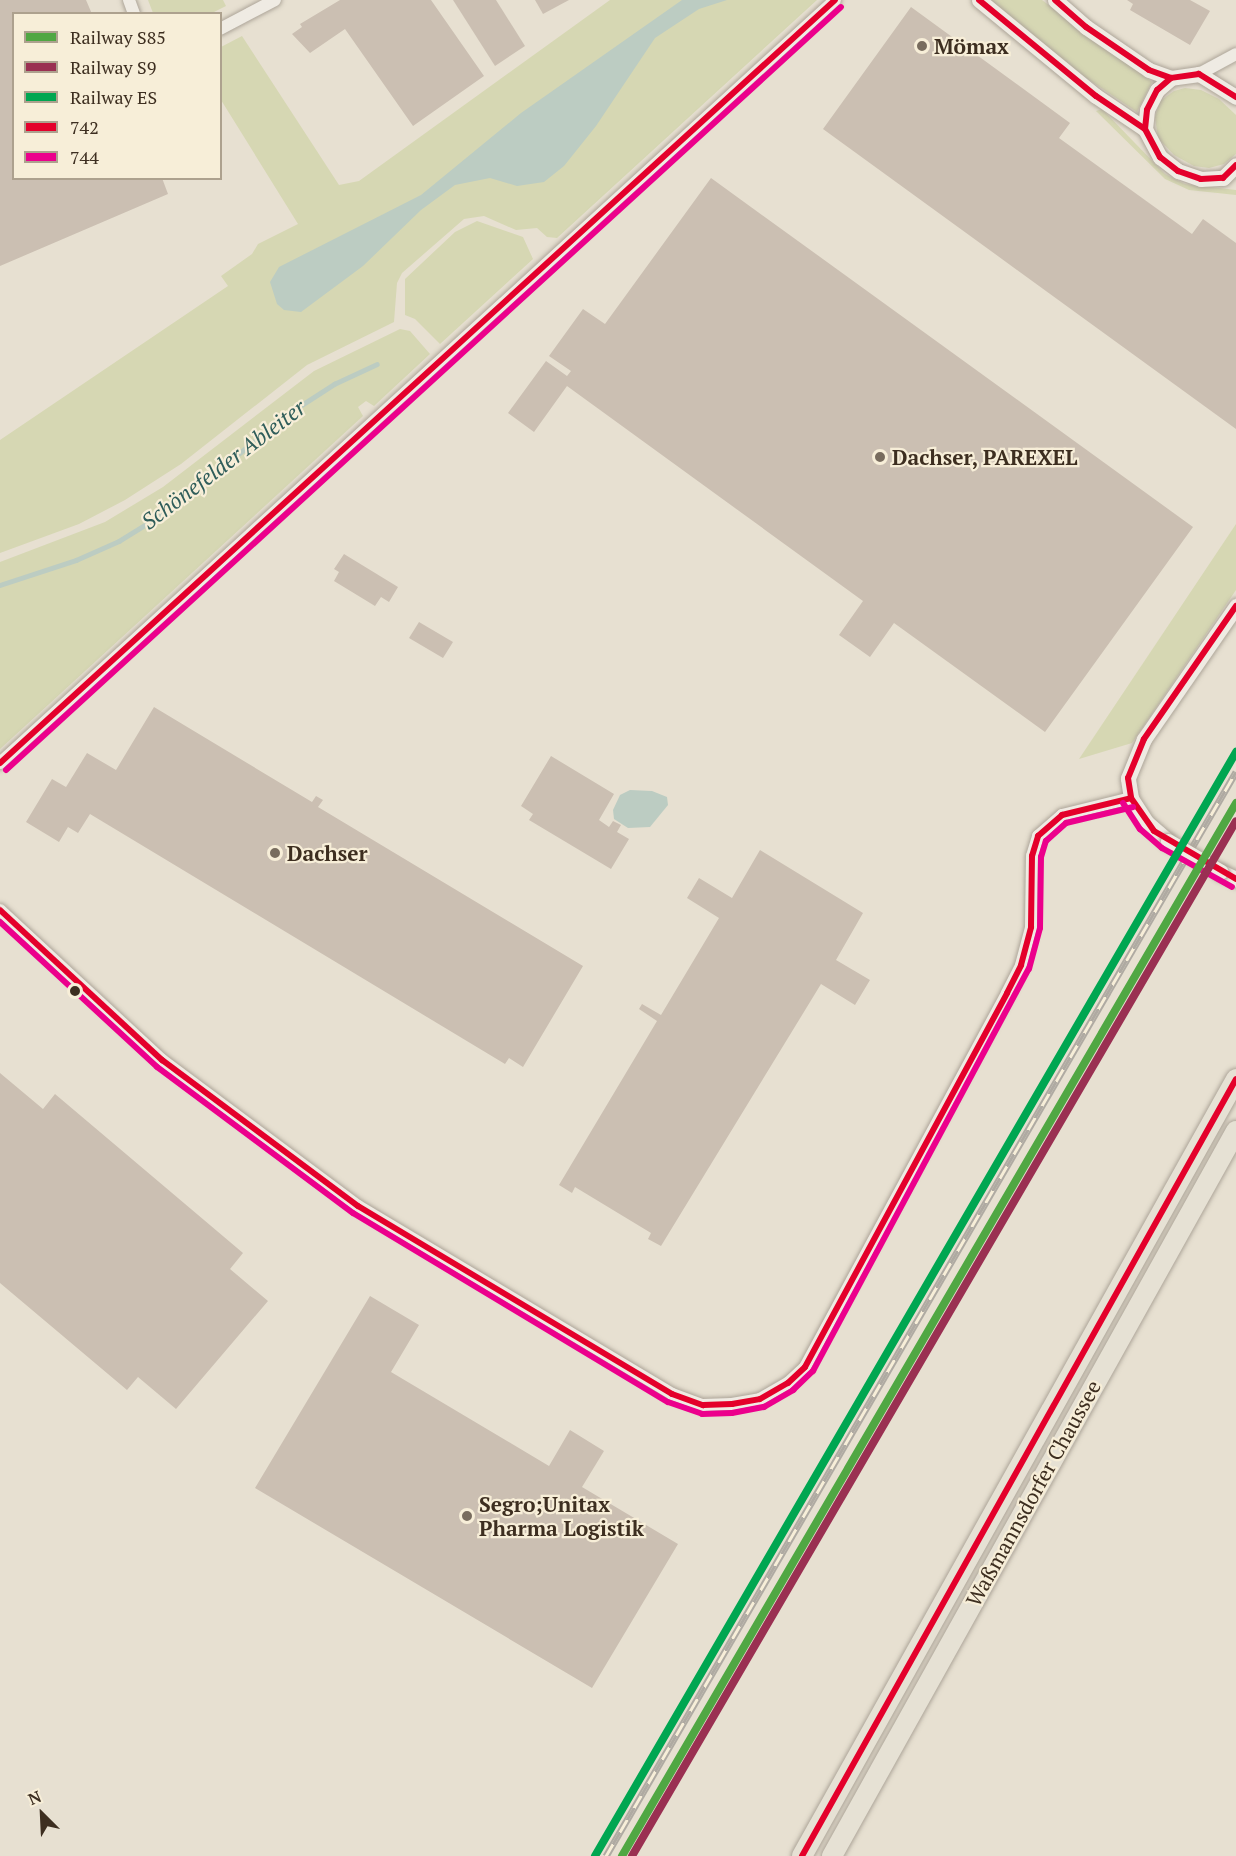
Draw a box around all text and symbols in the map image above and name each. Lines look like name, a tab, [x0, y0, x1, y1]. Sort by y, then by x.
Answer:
legend	[12, 12, 222, 180]
text: Railway S85	[70, 25, 166, 49]
place label: Mömax	[934, 33, 1009, 59]
marker: Mömax	[915, 39, 929, 53]
text: Railway S9	[70, 55, 156, 79]
text: Railway ES	[70, 85, 157, 109]
text: 742	[70, 115, 99, 139]
text: 744	[70, 145, 99, 169]
water label: Schönefelder Ableiter	[136, 394, 310, 534]
place label: Dachser, PAREXEL	[892, 444, 1078, 470]
marker: Dachser, PAREXEL	[873, 450, 887, 464]
place label: Dachser	[287, 840, 368, 866]
marker: Dachser	[268, 846, 282, 860]
unlabelled marker	[69, 985, 81, 997]
street label: Waßmannsdorfer Chaussee	[960, 1376, 1106, 1610]
place label: Segro;Unitax Pharma Logistik	[479, 1491, 644, 1541]
marker: Segro;Unitax Pharma Logistik	[460, 1509, 474, 1523]
north arrow	[12, 1784, 72, 1844]
text: N	[25, 1785, 45, 1810]

